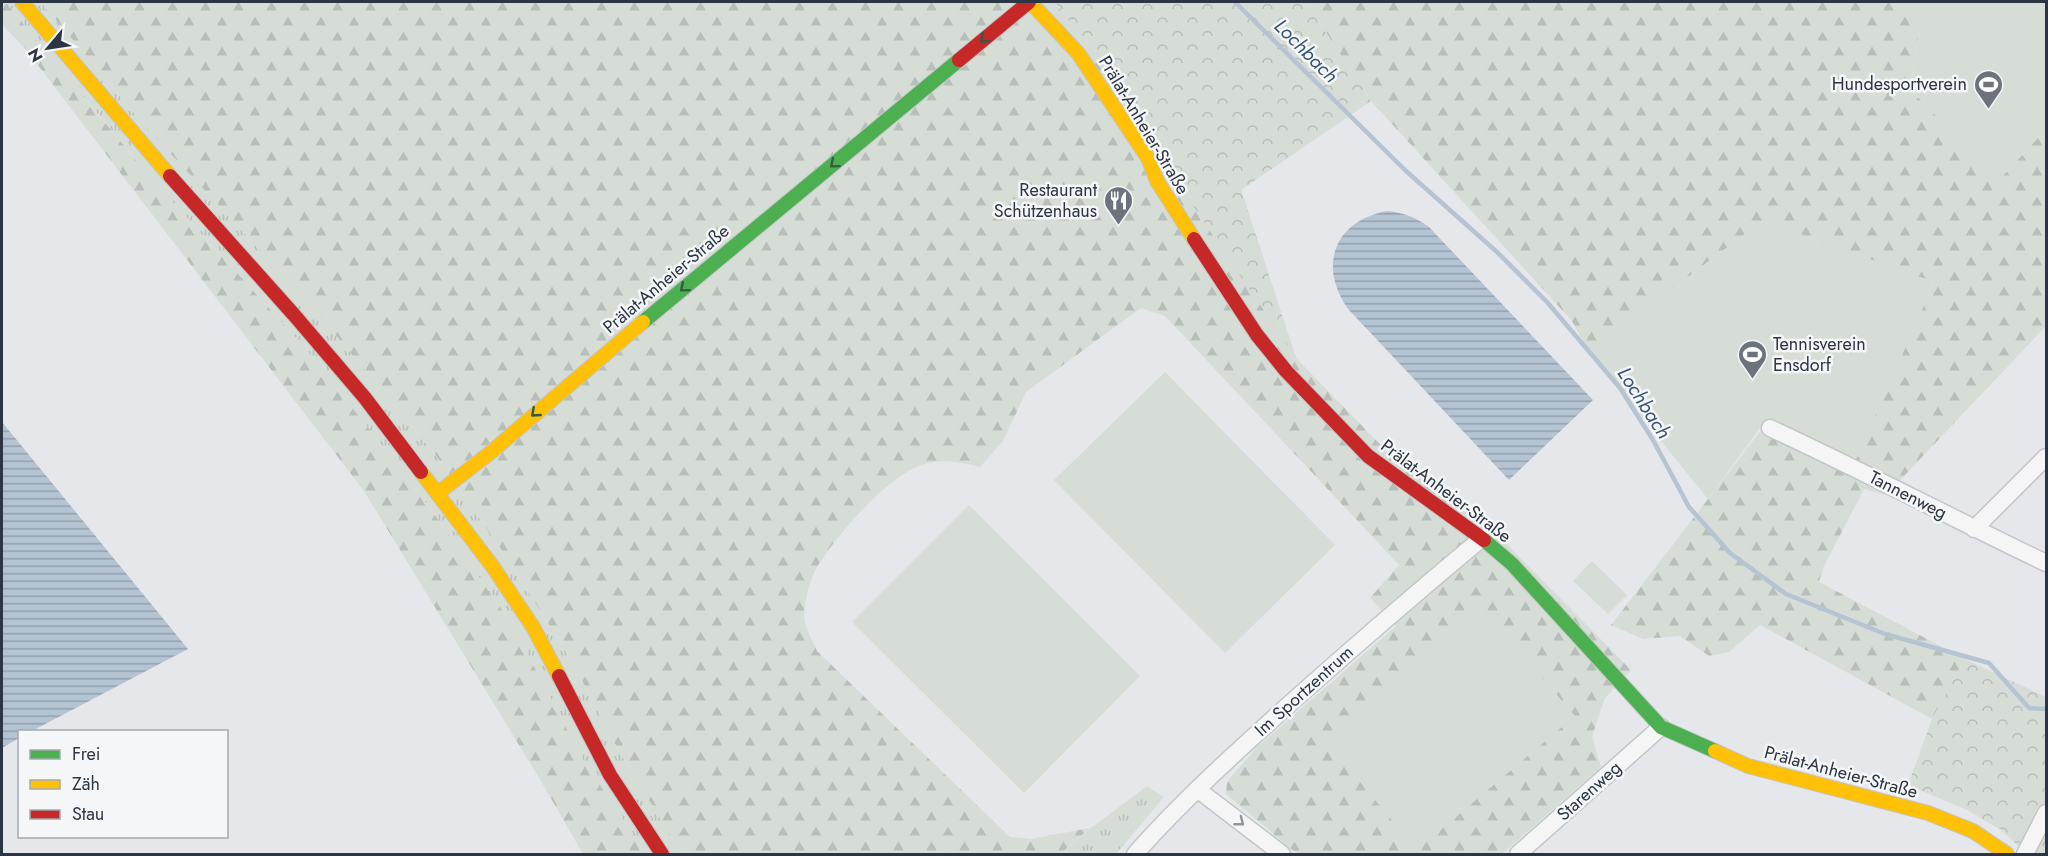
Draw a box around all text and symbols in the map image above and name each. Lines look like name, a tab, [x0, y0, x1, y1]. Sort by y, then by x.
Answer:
water label: Lochbach	[1267, 12, 1345, 90]
north arrow	[18, 18, 78, 78]
one-way arrow	[980, 32, 991, 43]
text: N	[22, 44, 48, 66]
street label: Prälat-Anheier-Straße	[1092, 51, 1196, 199]
sports icon: Hundesportverein	[1972, 68, 2004, 110]
place label: Hundesportverein	[1832, 71, 1967, 97]
one-way arrow	[830, 156, 841, 167]
place label: Restaurant Schützenhaus	[994, 177, 1098, 224]
restaurant icon: Restaurant Schützenhaus	[1102, 184, 1134, 226]
street label: Prälat-Anheier-Straße	[597, 218, 735, 340]
one-way arrow	[680, 281, 691, 292]
place label: Tennisverein Ensdorf	[1773, 331, 1866, 378]
sports icon: Tennisverein Ensdorf	[1736, 338, 1768, 380]
water label: Lochbach	[1610, 361, 1678, 445]
one-way arrow	[531, 406, 541, 417]
street label: Prälat-Anheier-Straße	[1375, 433, 1517, 549]
street label: Tannenweg	[1865, 464, 1951, 526]
street label: Im Sportzentrum	[1249, 640, 1359, 742]
legend	[18, 730, 228, 838]
street label: Prälat-Anheier-Straße	[1761, 739, 1921, 805]
text: Frei	[72, 741, 101, 767]
street label: Starenweg	[1551, 755, 1627, 827]
text: Zäh	[72, 771, 100, 797]
text: Stau	[72, 801, 104, 827]
one-way arrow	[1233, 814, 1244, 825]

